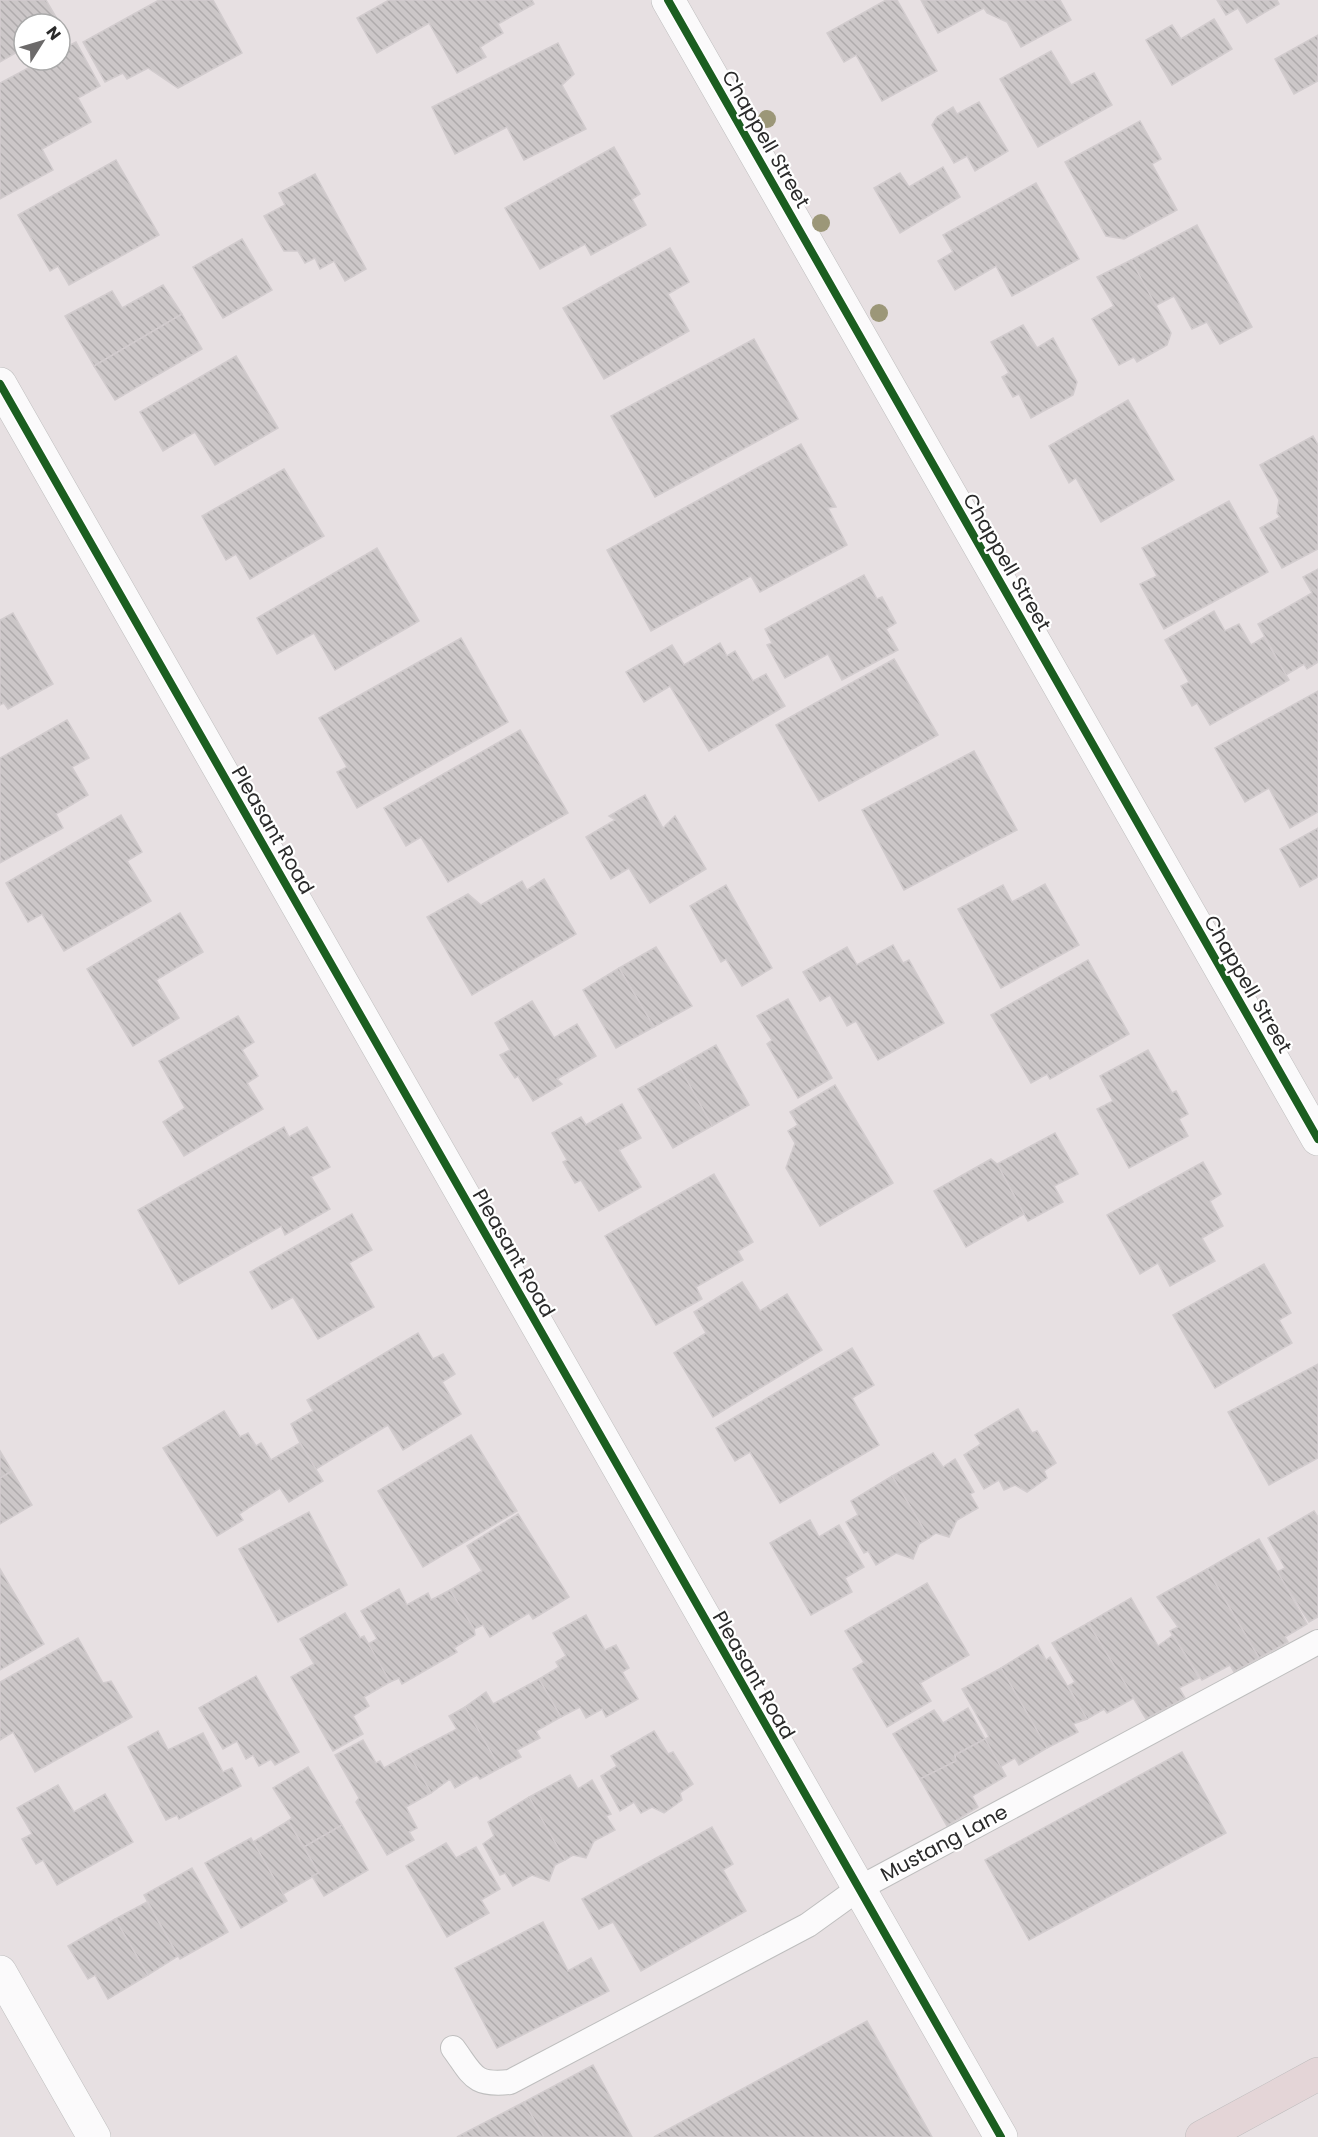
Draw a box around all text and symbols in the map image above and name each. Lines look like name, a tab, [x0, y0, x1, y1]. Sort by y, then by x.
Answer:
north arrow	[12, 12, 72, 72]
text: N	[41, 22, 66, 45]
street label: Chappell Street	[715, 65, 817, 213]
street label: Chappell Street	[956, 488, 1058, 636]
street label: Pleasant Road	[225, 761, 321, 899]
street label: Chappell Street	[1197, 910, 1299, 1058]
street label: Pleasant Road	[466, 1184, 562, 1322]
street label: Pleasant Road	[706, 1606, 802, 1744]
street label: Mustang Lane	[875, 1798, 1013, 1888]

